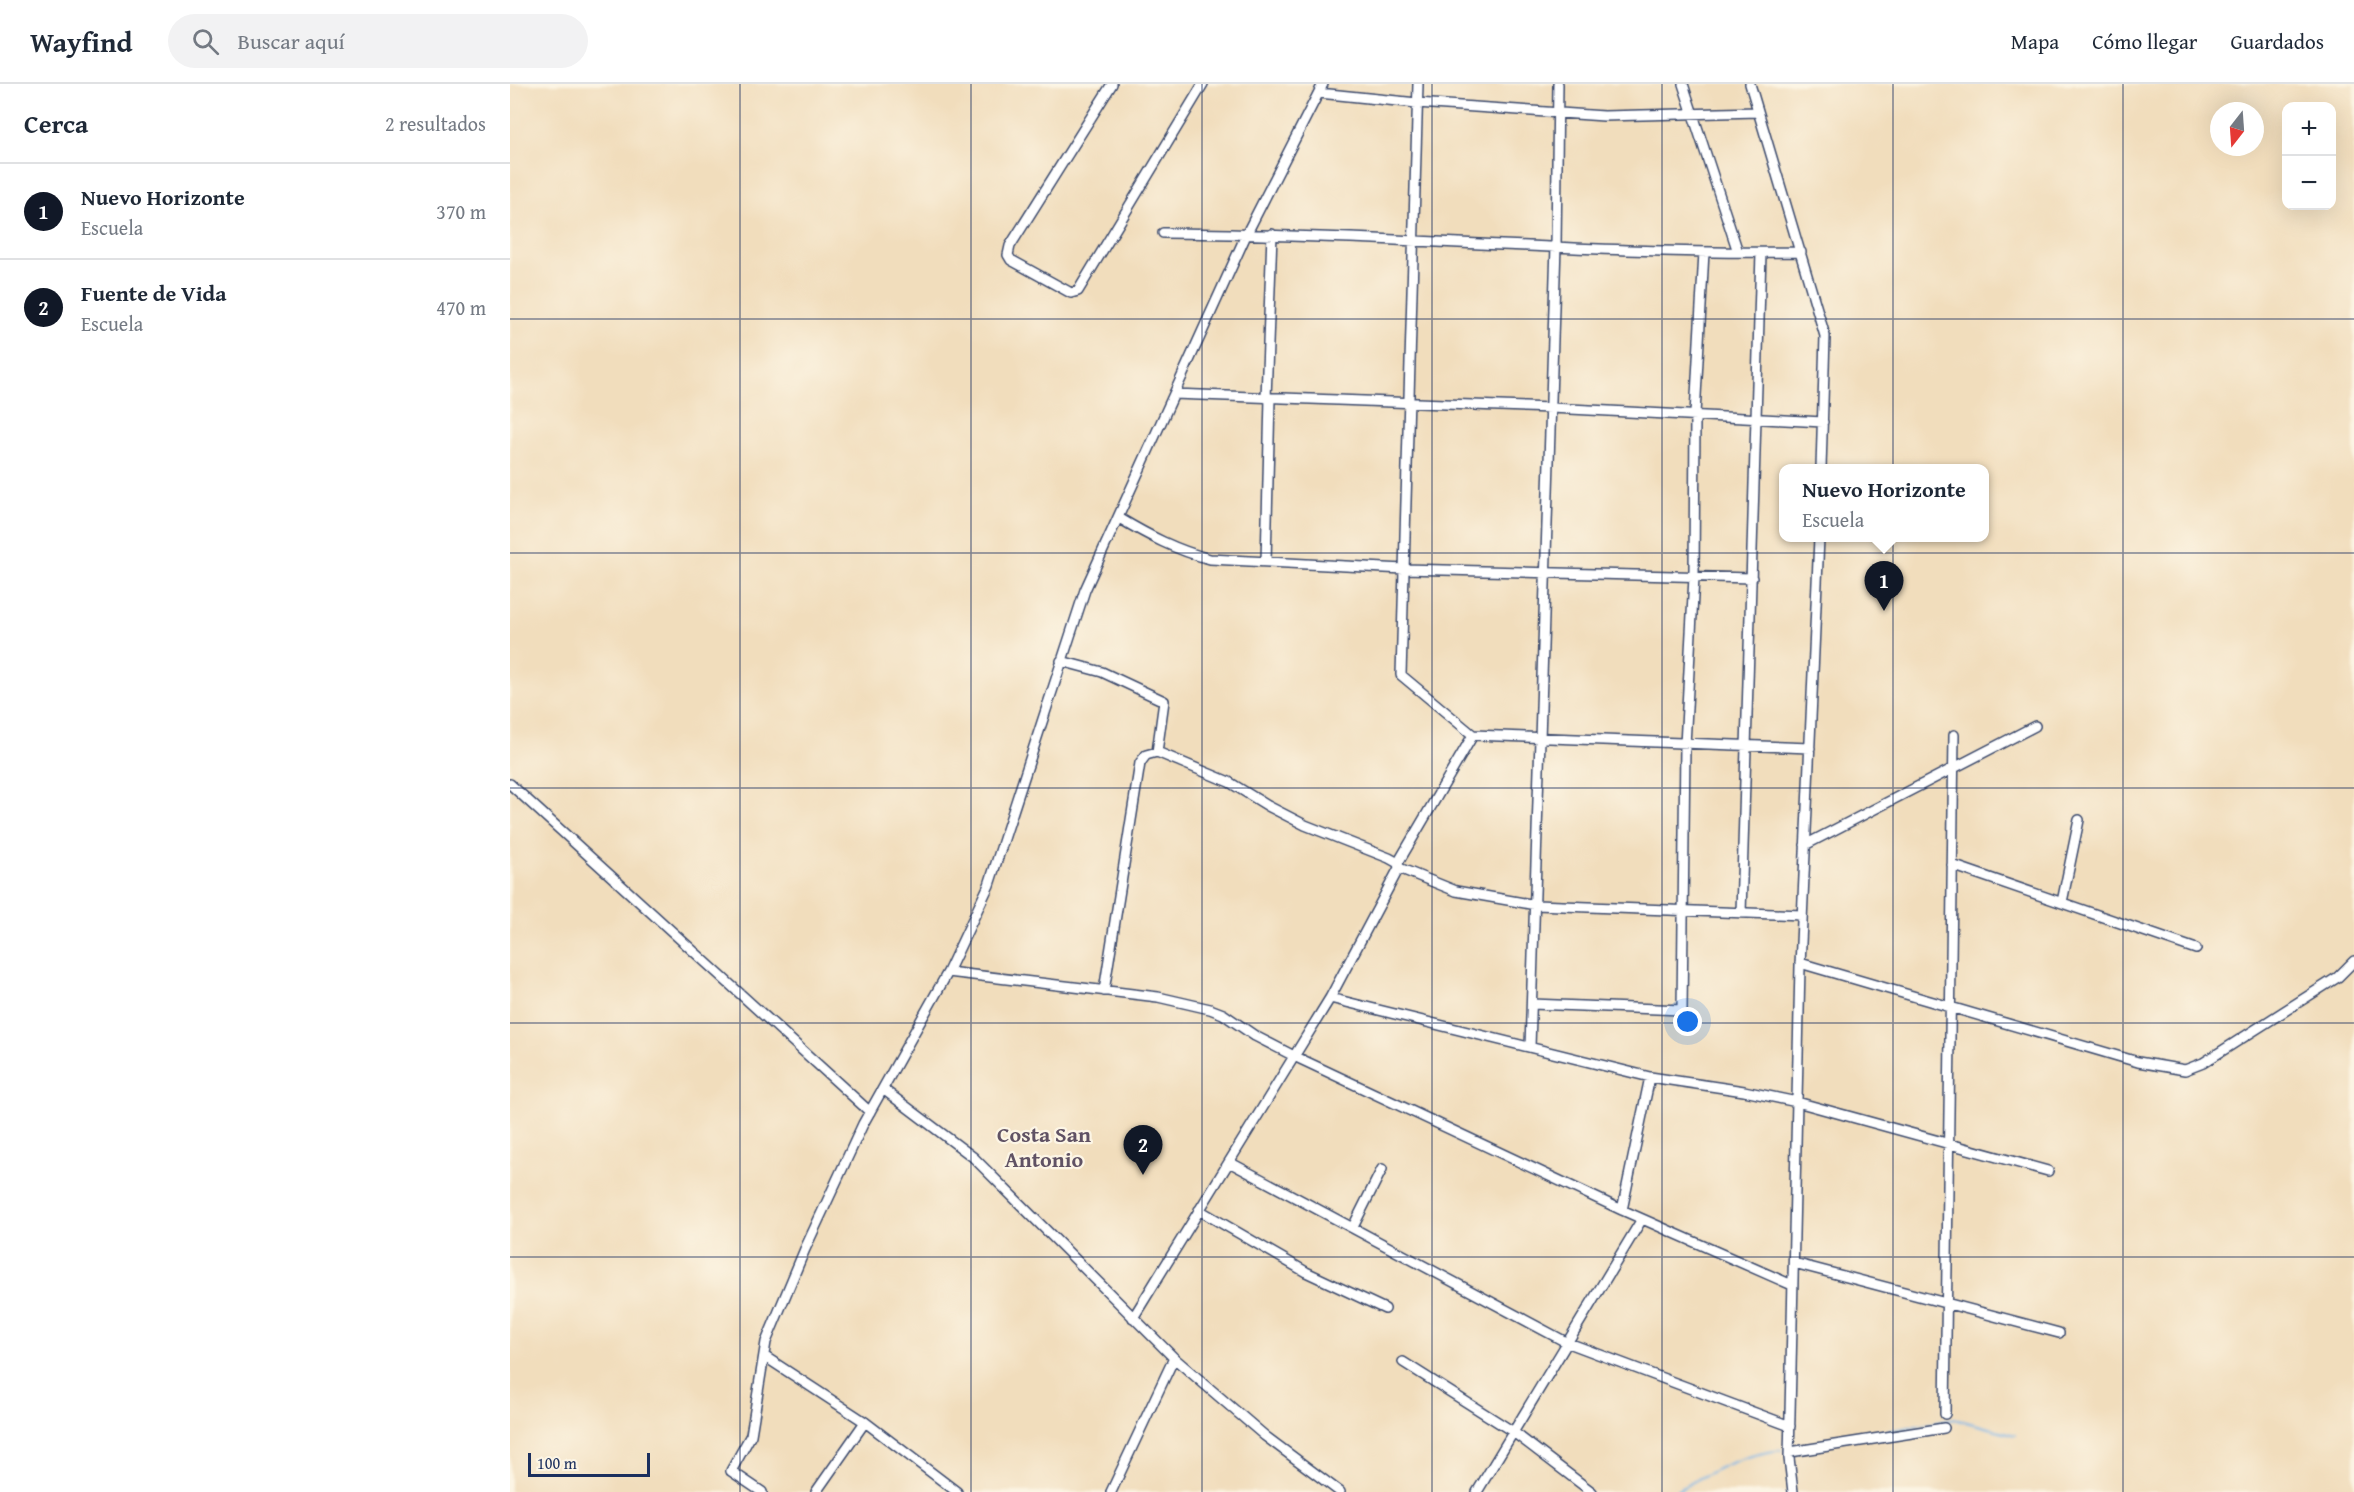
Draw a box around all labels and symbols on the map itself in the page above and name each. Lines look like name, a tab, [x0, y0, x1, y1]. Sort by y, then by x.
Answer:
north arrow	[2210, 102, 2264, 156]
pin: 1	[1864, 562, 1904, 611]
your location	[1673, 1007, 1702, 1036]
district label: Costa San Antonio	[997, 1118, 1091, 1175]
pin: 2	[1124, 1126, 1162, 1175]
scale bar	[528, 1450, 650, 1478]

